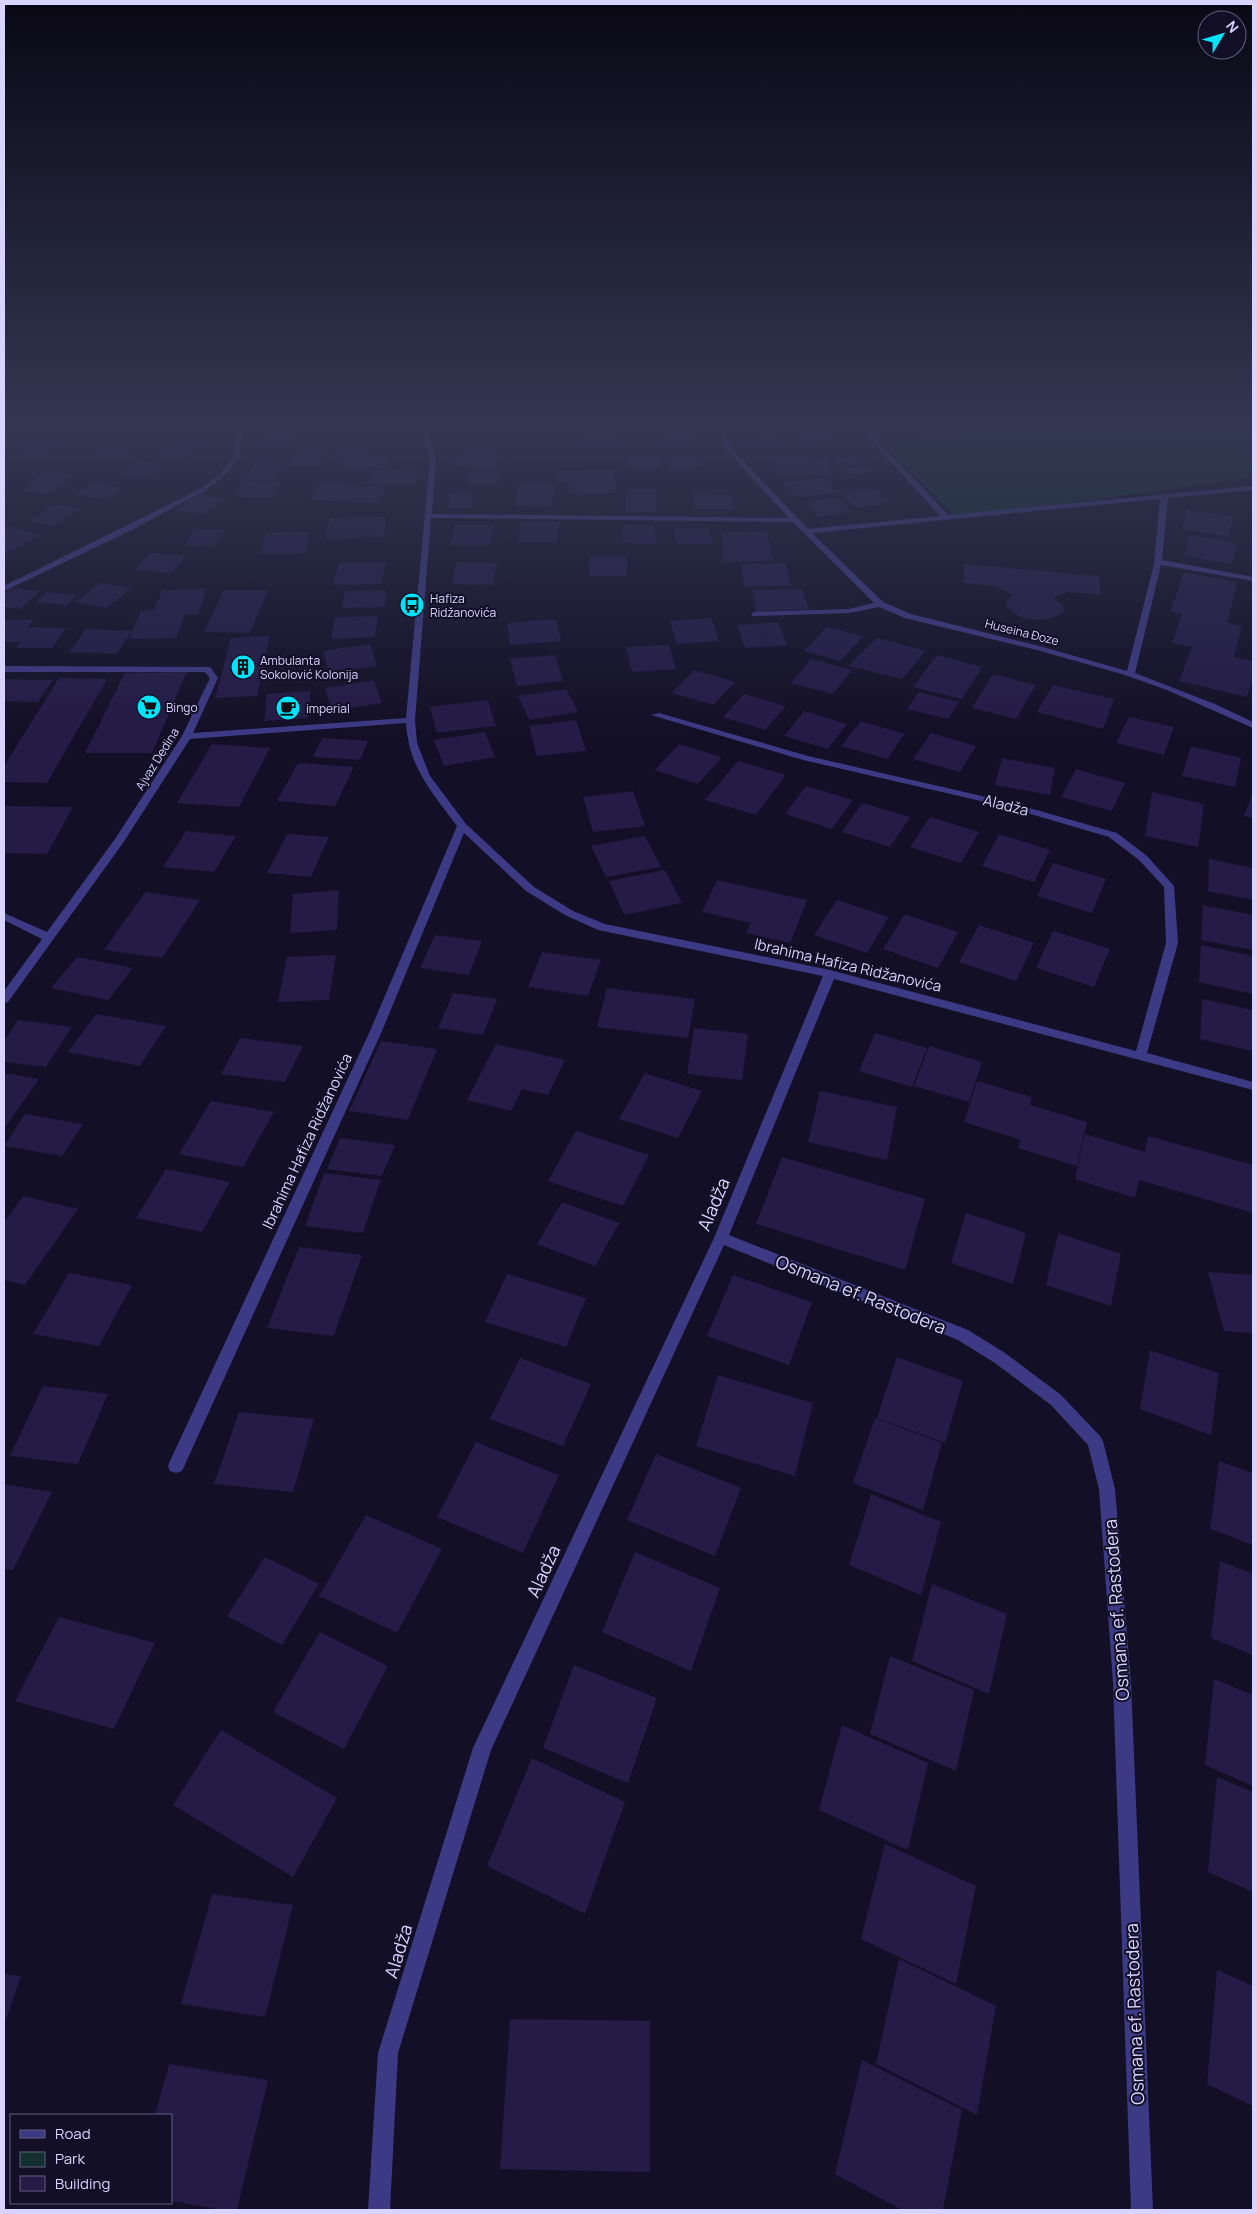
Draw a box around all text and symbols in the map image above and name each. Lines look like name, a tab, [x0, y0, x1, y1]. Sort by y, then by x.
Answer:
north arrow	[1197, 10, 1247, 60]
text: N	[1222, 17, 1243, 37]
place label: Hafiza Ridžanovića	[430, 590, 496, 621]
bus stop icon: Hafiza Ridžanovića	[399, 592, 425, 618]
street label: Huseina Đoze	[983, 615, 1061, 649]
place label: Ambulanta Sokolović Kolonija	[260, 652, 358, 683]
building icon: Ambulanta Sokolović Kolonija	[230, 654, 256, 680]
supermarket icon: Bingo	[136, 694, 162, 720]
cafe icon: imperial	[275, 695, 301, 721]
place label: Bingo	[166, 699, 198, 716]
place label: imperial	[306, 700, 350, 717]
street label: Ajvaz Dedina	[131, 725, 183, 793]
street label: Aladža	[981, 789, 1031, 821]
street label: Ibrahima Hafiza Ridžanovića	[752, 933, 944, 997]
street label: Ibrahima Hafiza Ridžanovića	[257, 1050, 357, 1232]
street label: Aladža	[691, 1174, 735, 1234]
street label: Osmana ef. Rastodera	[772, 1249, 950, 1339]
street label: Osmana ef. Rastodera	[1098, 1518, 1134, 1702]
street label: Aladža	[520, 1541, 566, 1601]
street label: Aladža	[378, 1921, 418, 1981]
street label: Osmana ef. Rastodera	[1119, 1923, 1149, 2105]
legend	[10, 2114, 172, 2204]
text: Road	[55, 2123, 91, 2144]
text: Park	[55, 2148, 85, 2169]
text: Building	[55, 2173, 110, 2194]

